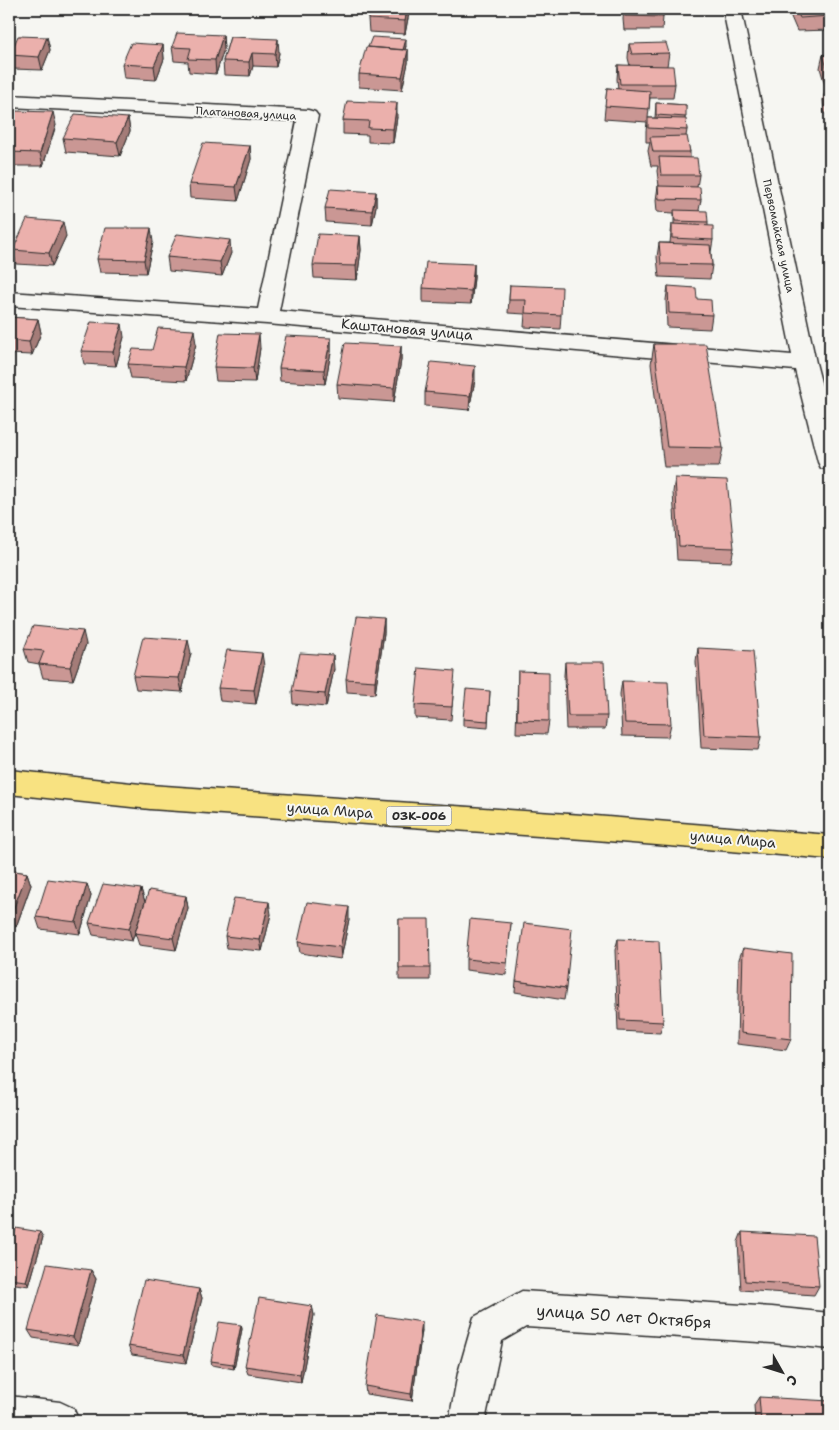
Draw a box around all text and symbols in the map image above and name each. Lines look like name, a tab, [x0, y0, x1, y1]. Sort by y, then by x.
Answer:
street label: Платановая улица	[195, 103, 297, 124]
street label: Первомайская улица	[759, 178, 798, 294]
street label: Каштановая улица	[340, 314, 474, 344]
street label: улица Мира	[286, 798, 374, 822]
road number: 03К-006	[386, 806, 452, 826]
street label: улица Мира	[689, 826, 777, 852]
street label: улица 50 лет Октября	[536, 1300, 712, 1333]
north arrow	[756, 1348, 806, 1398]
text: С	[782, 1371, 802, 1389]

